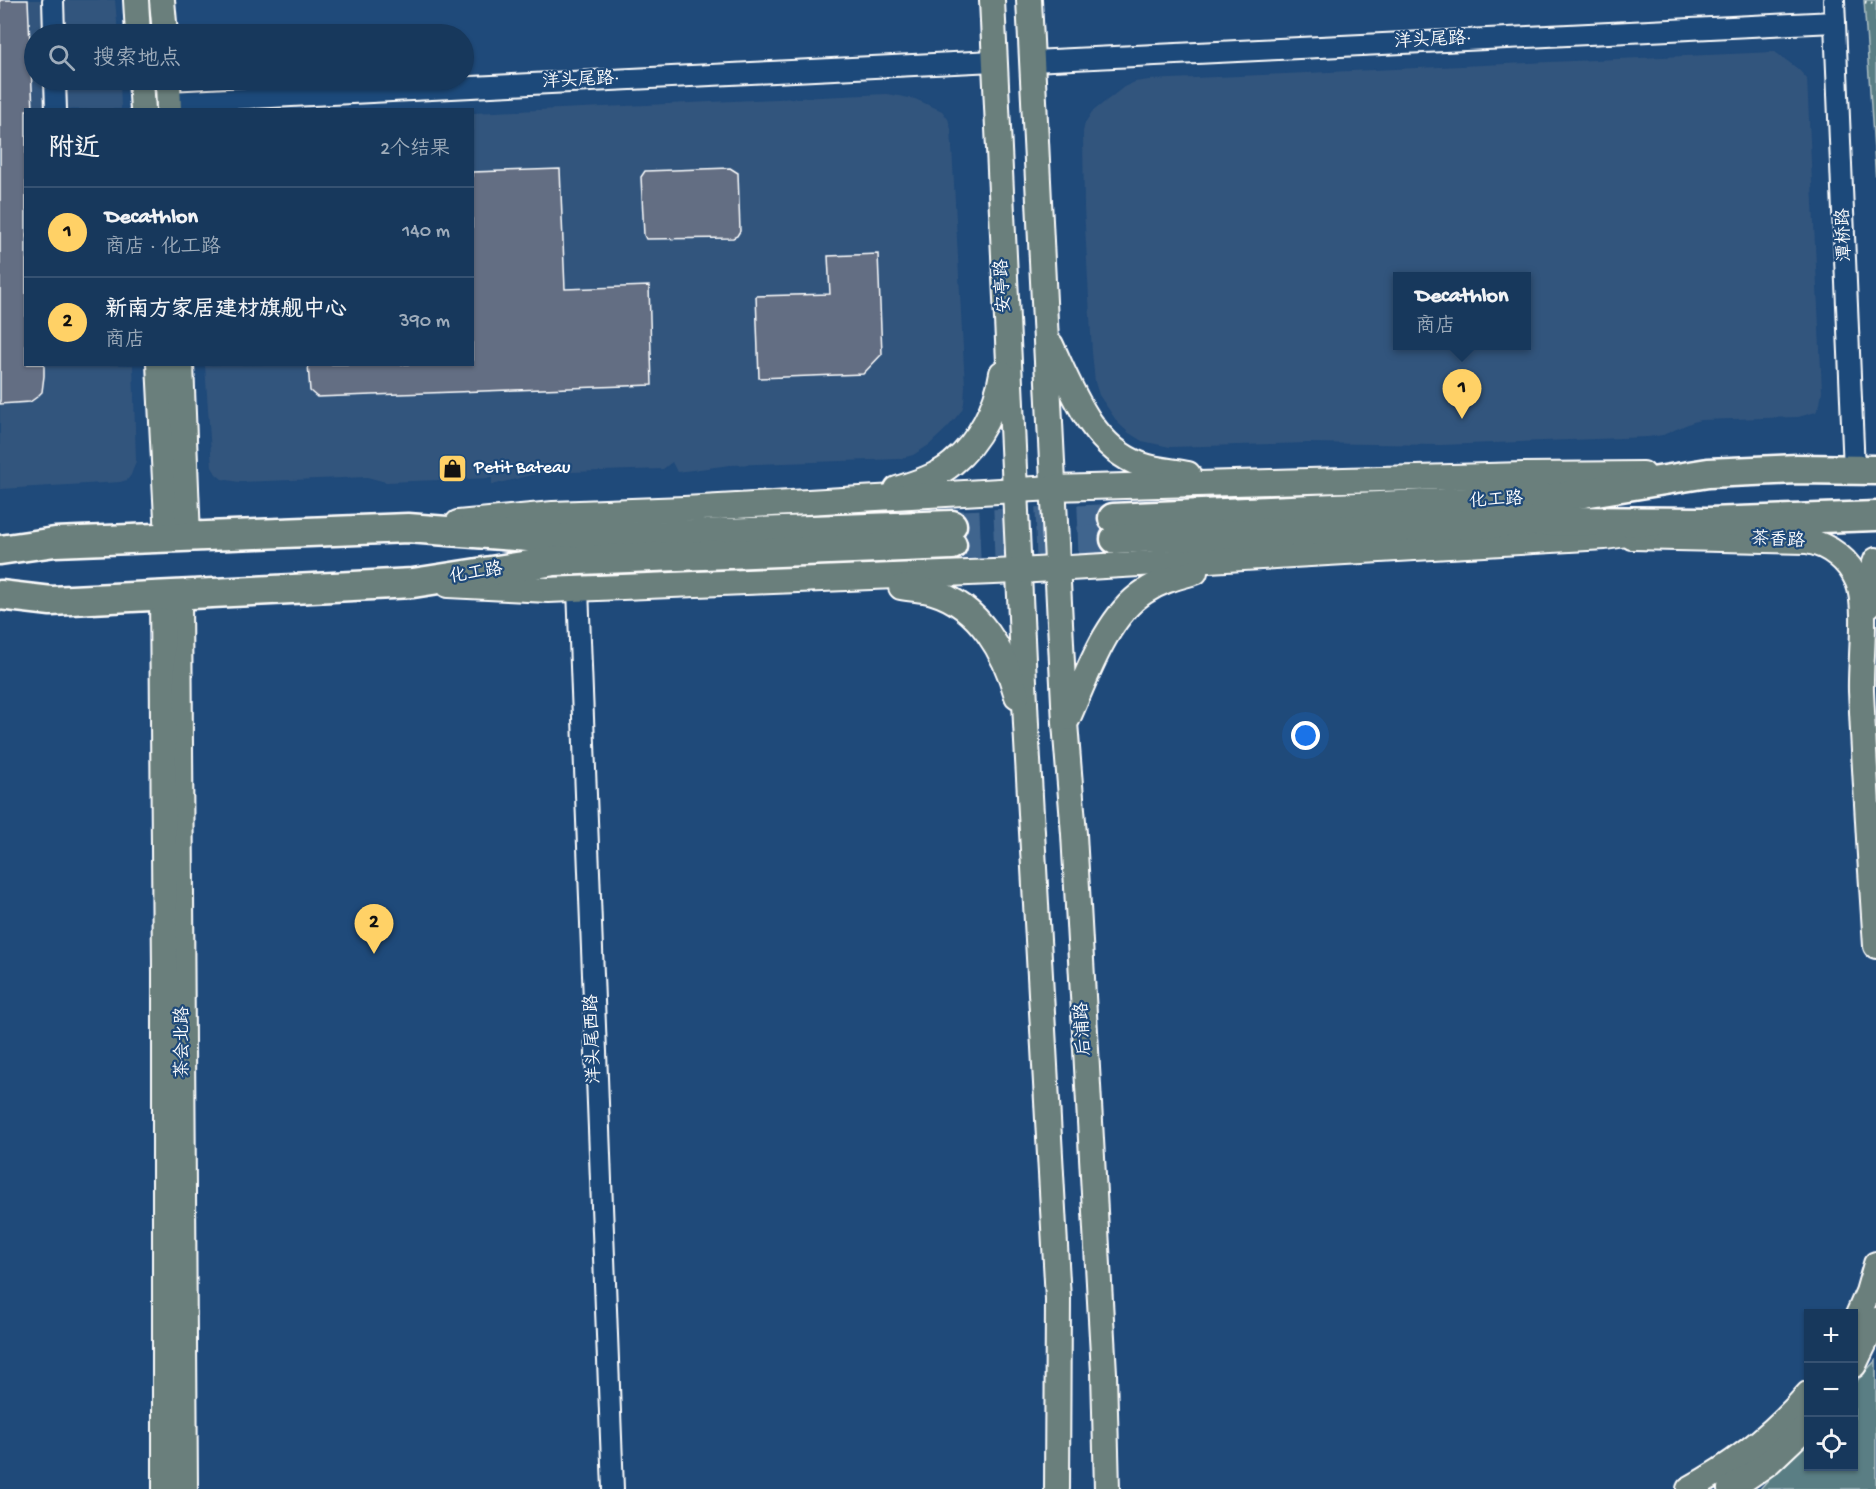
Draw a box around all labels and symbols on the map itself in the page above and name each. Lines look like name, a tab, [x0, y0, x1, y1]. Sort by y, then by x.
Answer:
street label: 洋头尾路·	[1394, 27, 1472, 54]
street label: 洋头尾路·	[542, 67, 620, 94]
street label: 潭桥路	[1833, 208, 1856, 262]
street label: 安亭路	[991, 258, 1016, 314]
pin: 1	[1442, 370, 1482, 419]
shop icon: Petit Bateau	[437, 452, 469, 484]
place label: Petit Bateau	[473, 458, 571, 479]
street label: 化工路	[1468, 488, 1524, 513]
street label: 茶香路	[1750, 528, 1806, 553]
street label: 化工路	[448, 558, 504, 589]
your location	[1291, 721, 1320, 750]
pin: 2	[354, 904, 394, 954]
street label: 洋头尾西路	[581, 994, 606, 1084]
street label: 后浦路	[1071, 1001, 1096, 1057]
street label: 茶会北路	[172, 1006, 194, 1078]

